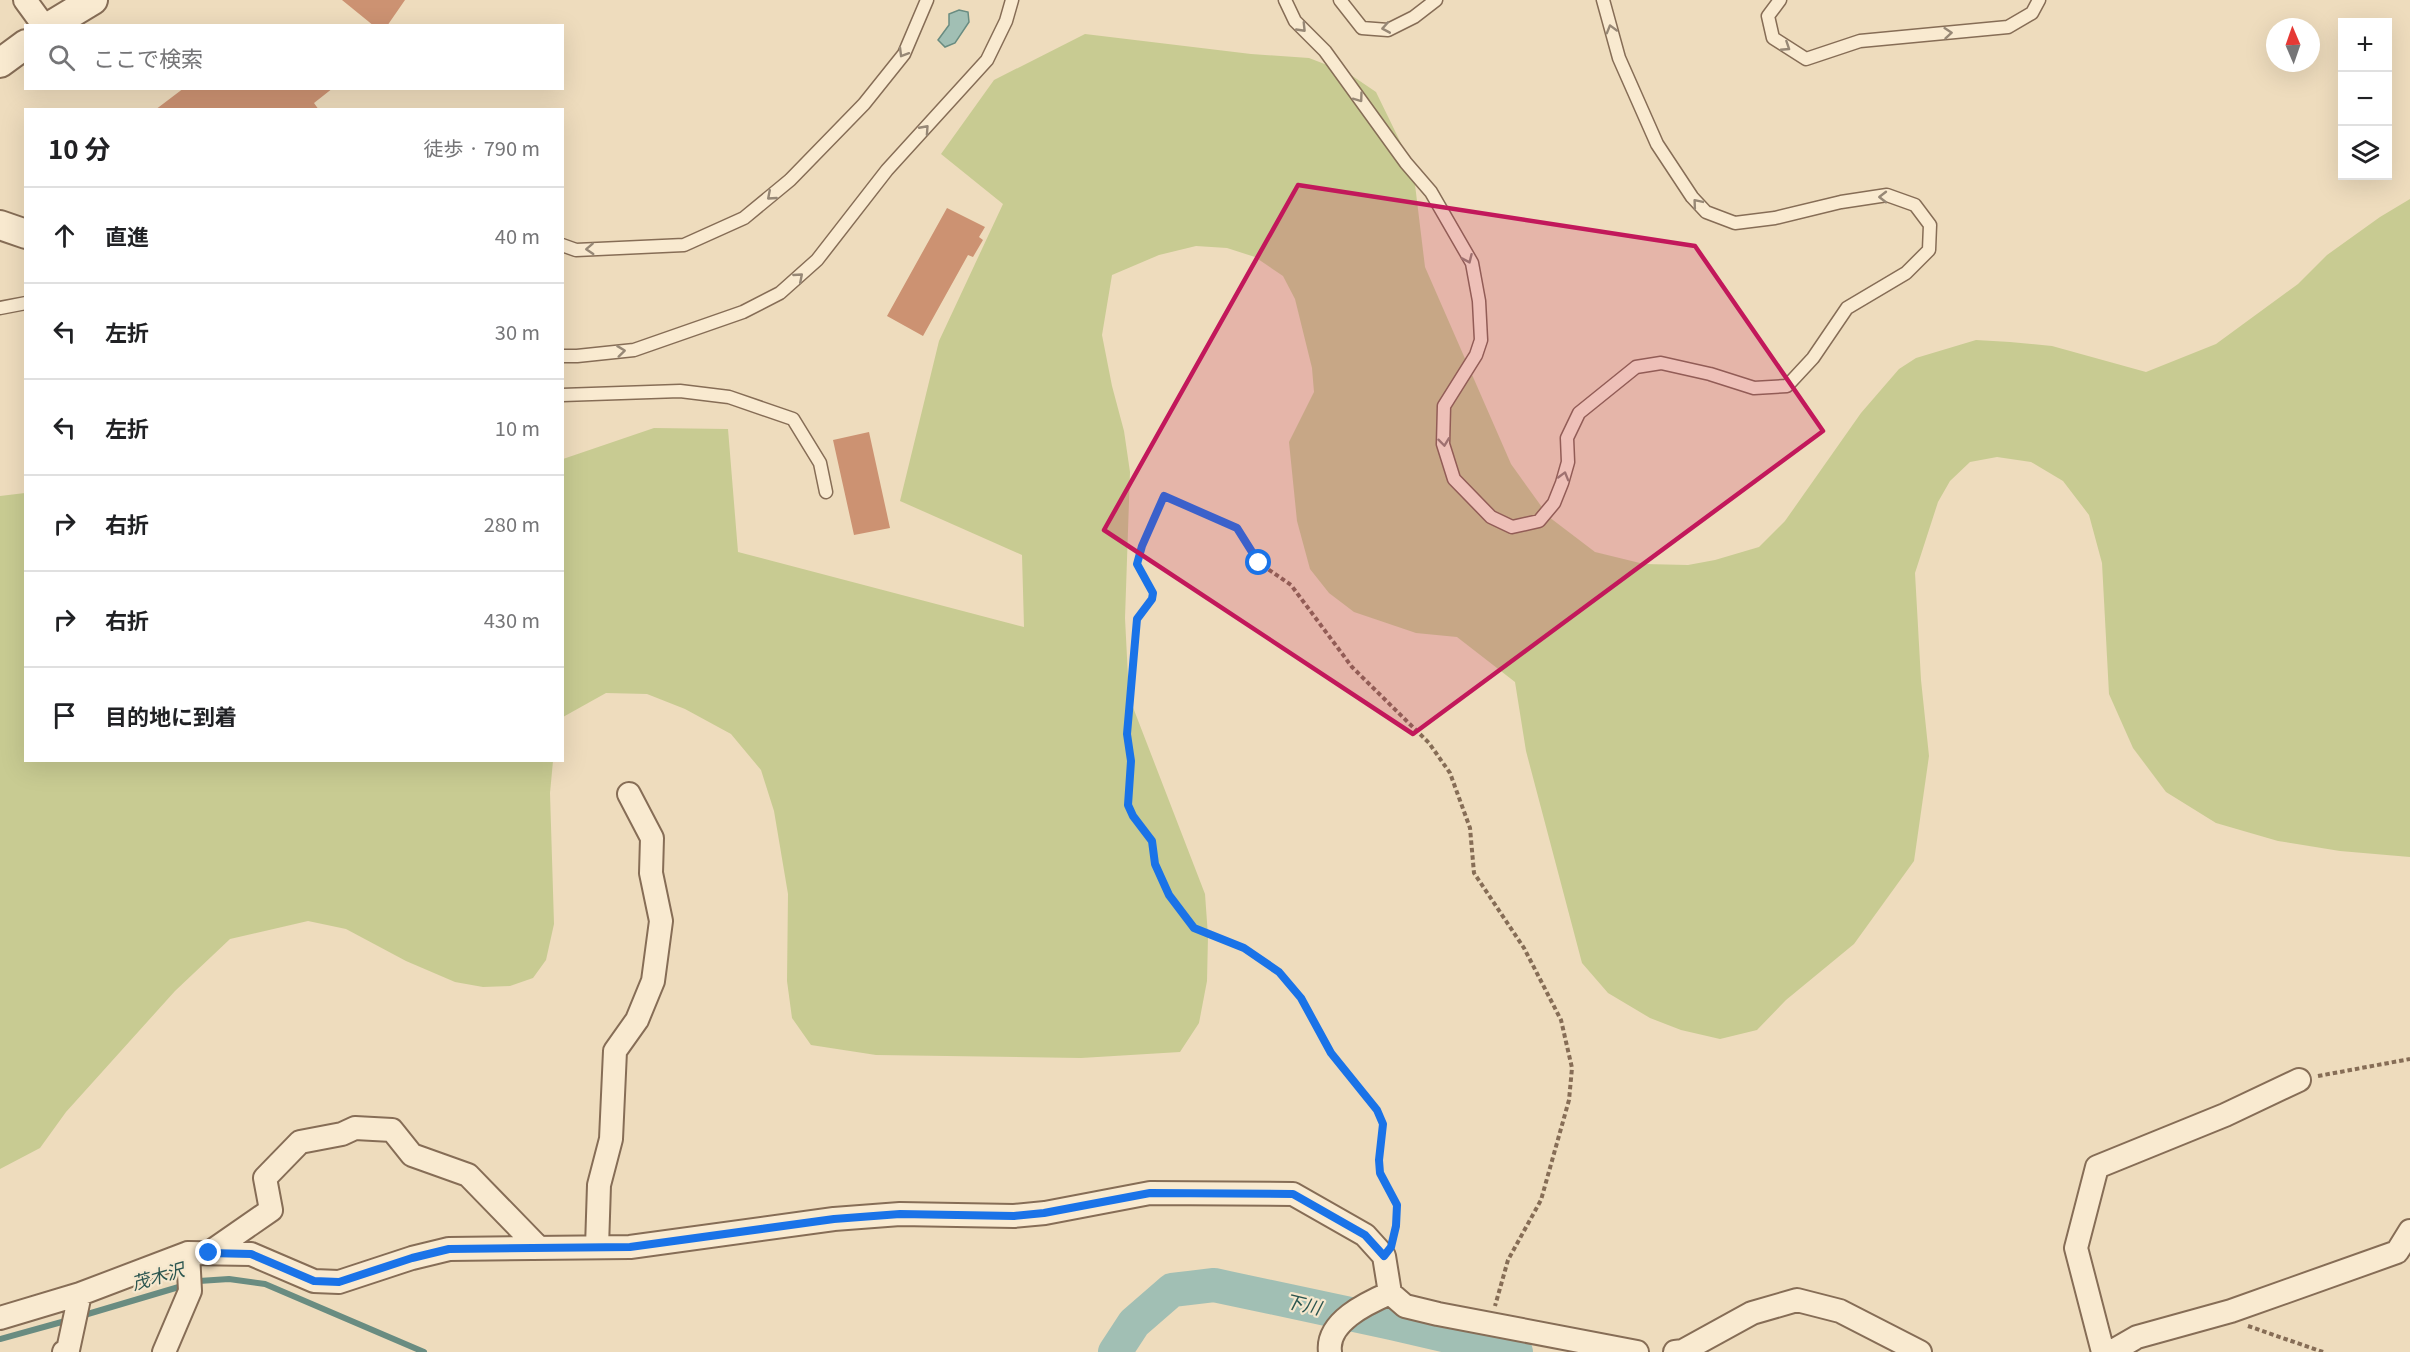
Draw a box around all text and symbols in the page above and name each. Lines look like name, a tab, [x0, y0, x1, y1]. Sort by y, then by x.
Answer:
north arrow	[2266, 18, 2320, 72]
map controls	[2338, 18, 2392, 180]
button: +	[2338, 18, 2392, 72]
one-way arrow	[1294, 20, 1305, 31]
one-way arrow	[1381, 21, 1391, 34]
search box	[24, 24, 564, 90]
one-way arrow	[1606, 25, 1618, 35]
one-way arrow	[1943, 27, 1952, 40]
one-way arrow	[1780, 39, 1790, 51]
icon: search	[45, 41, 78, 74]
text: ここで検索	[93, 41, 203, 73]
one-way arrow	[898, 47, 910, 57]
button: −	[2338, 72, 2392, 126]
one-way arrow	[1352, 92, 1363, 103]
one-way arrow	[918, 125, 929, 135]
button: layers	[2338, 126, 2392, 180]
text: 10 分	[48, 129, 111, 166]
text: 徒歩 · 790 m	[424, 133, 540, 162]
one-way arrow	[767, 189, 778, 200]
one-way arrow	[1878, 191, 1887, 203]
one-way arrow	[1694, 199, 1705, 210]
icon: ahead	[48, 219, 81, 252]
text: 直進	[105, 219, 149, 251]
text: 40 m	[495, 221, 540, 250]
one-way arrow	[585, 243, 594, 256]
one-way arrow	[1461, 252, 1473, 263]
one-way arrow	[792, 273, 803, 284]
icon: left	[48, 315, 81, 348]
text: 左折	[105, 315, 149, 347]
text: 30 m	[495, 317, 540, 346]
one-way arrow	[616, 345, 625, 358]
icon: left	[48, 411, 81, 444]
text: 左折	[105, 411, 149, 443]
text: 10 m	[495, 413, 540, 442]
one-way arrow	[1438, 437, 1450, 446]
one-way arrow	[1557, 471, 1569, 482]
icon: right	[48, 507, 81, 540]
text: 右折	[105, 507, 149, 539]
text: 280 m	[484, 509, 540, 538]
route start	[1245, 549, 1271, 575]
icon: right	[48, 603, 81, 636]
text: 右折	[105, 603, 149, 635]
text: 430 m	[484, 605, 540, 634]
icon: arrive	[48, 699, 81, 732]
text: 目的地に到着	[105, 699, 237, 731]
route end	[195, 1239, 221, 1265]
water label: 茂木沢	[128, 1255, 189, 1295]
water label: 下川	[1283, 1286, 1326, 1320]

